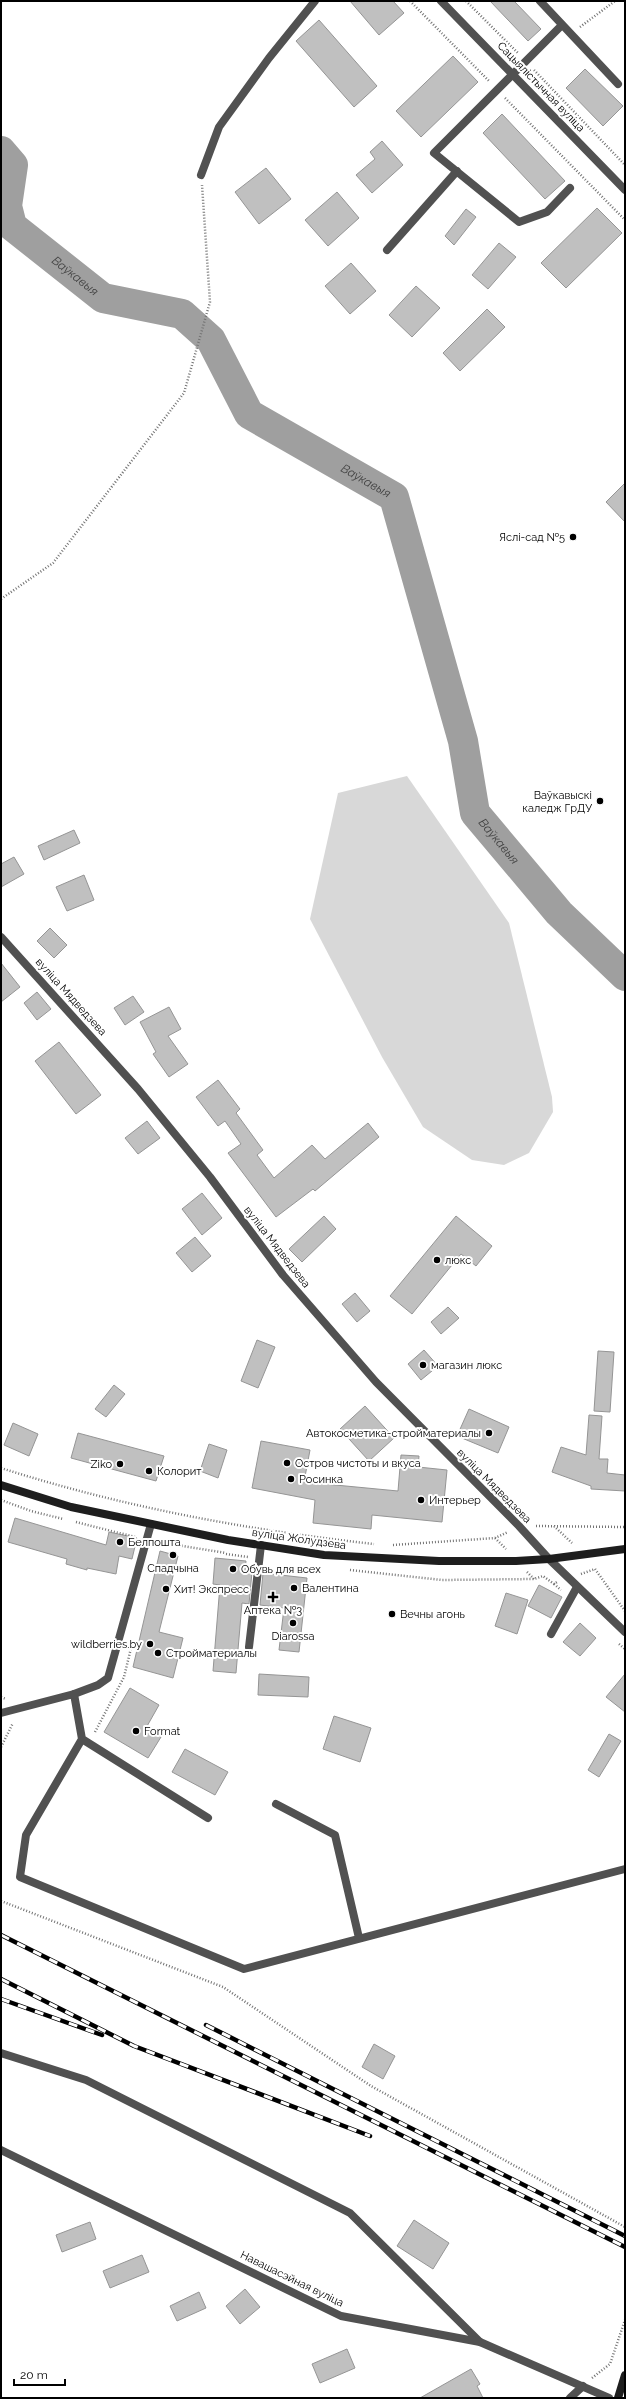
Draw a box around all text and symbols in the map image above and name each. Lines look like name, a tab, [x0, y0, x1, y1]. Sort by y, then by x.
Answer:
street label: Сацыялістычная вуліца	[495, 39, 587, 135]
water label: Ваўкавыя	[49, 253, 101, 299]
water label: Ваўкавыя	[339, 461, 394, 501]
place label: Яслі-сад №5	[499, 531, 565, 544]
marker: Яслі-сад №5	[568, 532, 578, 542]
place label: Ваўкавыскі каледж ГрДУ	[522, 789, 592, 815]
marker: Ваўкавыскі каледж ГрДУ	[595, 796, 605, 806]
water label: Ваўкавыя	[476, 816, 522, 867]
street label: вуліца Мядведзева	[33, 956, 109, 1038]
street label: вуліца Мядведзева	[241, 1204, 313, 1290]
place label: люкс	[445, 1254, 471, 1267]
marker: люкс	[432, 1255, 442, 1265]
place label: магазин люкс	[431, 1359, 502, 1372]
marker: магазин люкс	[418, 1360, 428, 1370]
place label: Автокосметика-стройматериалы	[306, 1427, 481, 1440]
marker: Автокосметика-стройматериалы	[484, 1428, 494, 1438]
street label: вуліца Мядведзева	[454, 1446, 534, 1526]
place label: Остров чистоты и вкуса	[295, 1457, 421, 1470]
place label: Ziko	[91, 1458, 112, 1471]
marker: Остров чистоты и вкуса	[282, 1458, 292, 1468]
marker: Ziko	[115, 1459, 125, 1469]
place label: Колорит	[157, 1465, 202, 1478]
marker: Колорит	[144, 1466, 154, 1476]
place label: Росинка	[299, 1473, 343, 1486]
marker: Росинка	[286, 1474, 296, 1484]
place label: Интерьер	[429, 1494, 481, 1507]
marker: Интерьер	[416, 1495, 426, 1505]
street label: вуліца Жолудзева	[251, 1526, 347, 1552]
place label: Белпошта	[128, 1536, 181, 1549]
marker: Белпошта	[115, 1537, 125, 1547]
marker: Спадчына	[168, 1550, 178, 1560]
place label: Спадчына	[147, 1562, 199, 1575]
place label: Обувь для всех	[241, 1563, 321, 1576]
marker: Обувь для всех	[228, 1564, 238, 1574]
place label: Валентина	[302, 1582, 359, 1595]
place label: Хит! Экспресс	[174, 1583, 249, 1596]
marker: Валентина	[289, 1583, 299, 1593]
marker: Хит! Экспресс	[161, 1584, 171, 1594]
marker: Аптека №3	[268, 1592, 278, 1602]
place label: Аптека №3	[244, 1604, 302, 1617]
place label: Вечны агонь	[400, 1608, 466, 1621]
marker: Вечны агонь	[387, 1609, 397, 1619]
marker: Diarossa	[288, 1618, 298, 1628]
place label: Diarossa	[271, 1630, 315, 1643]
place label: wildberries.by	[71, 1638, 142, 1651]
marker: wildberries.by	[145, 1639, 155, 1649]
place label: Стройматериалы	[166, 1647, 257, 1660]
marker: Стройматериалы	[153, 1648, 163, 1658]
place label: Format	[144, 1725, 181, 1738]
marker: Format	[131, 1726, 141, 1736]
street label: Навашасэйная вуліца	[238, 2248, 346, 2310]
scale bar	[14, 2361, 65, 2387]
text: 20 m	[20, 2368, 48, 2382]

